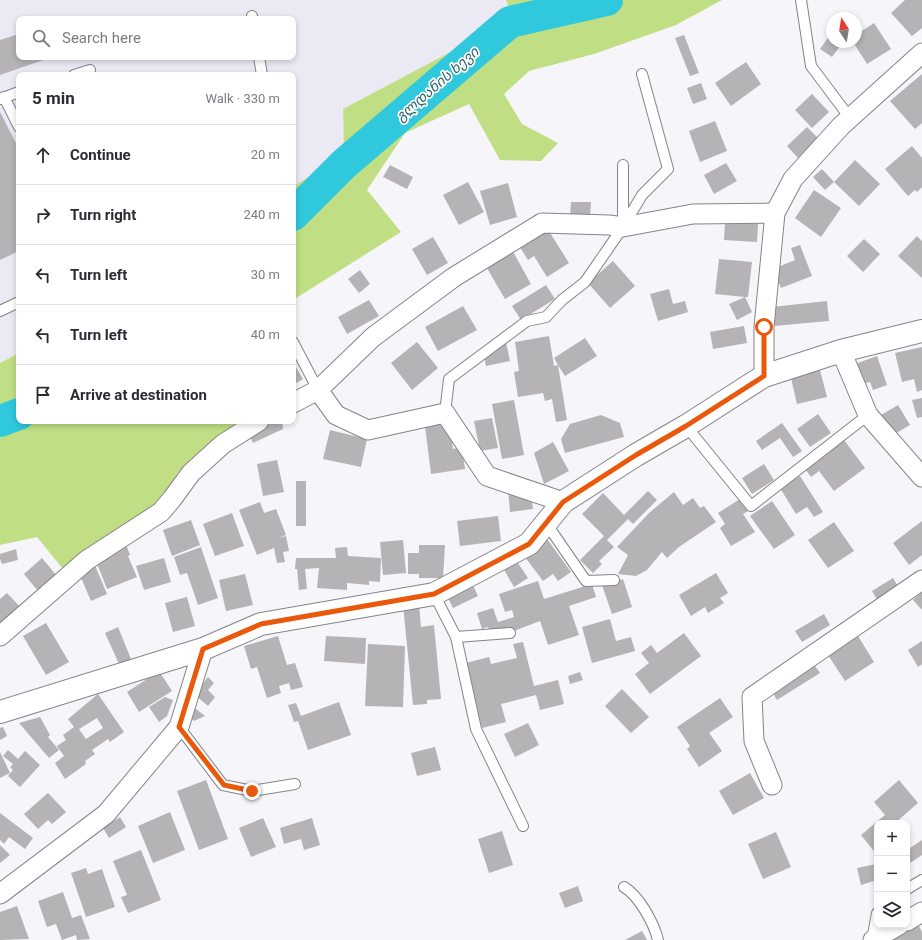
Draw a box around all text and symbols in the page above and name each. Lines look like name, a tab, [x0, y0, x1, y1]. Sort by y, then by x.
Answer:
north arrow	[826, 12, 862, 48]
search box	[16, 16, 296, 60]
icon: search	[30, 27, 52, 49]
text: Search here	[62, 29, 141, 47]
water label: გლდანის ხევი	[392, 43, 483, 125]
text: 5 min	[32, 88, 75, 108]
text: Walk · 330 m	[205, 91, 280, 106]
icon: ahead	[32, 144, 54, 166]
text: Continue	[70, 146, 131, 164]
text: 20 m	[251, 147, 280, 162]
icon: right	[32, 204, 54, 226]
text: Turn right	[70, 206, 136, 224]
text: 240 m	[243, 207, 280, 222]
icon: left	[32, 264, 54, 286]
text: Turn left	[70, 266, 127, 284]
text: 30 m	[251, 267, 280, 282]
route start	[755, 318, 773, 336]
icon: left	[32, 324, 54, 346]
text: Turn left	[70, 326, 127, 344]
text: 40 m	[251, 327, 280, 342]
icon: arrive	[32, 384, 54, 406]
text: Arrive at destination	[70, 386, 207, 404]
route end	[243, 782, 261, 800]
map controls	[874, 820, 910, 928]
button: +	[874, 820, 910, 856]
button: −	[874, 856, 910, 892]
button: layers	[874, 892, 910, 928]

